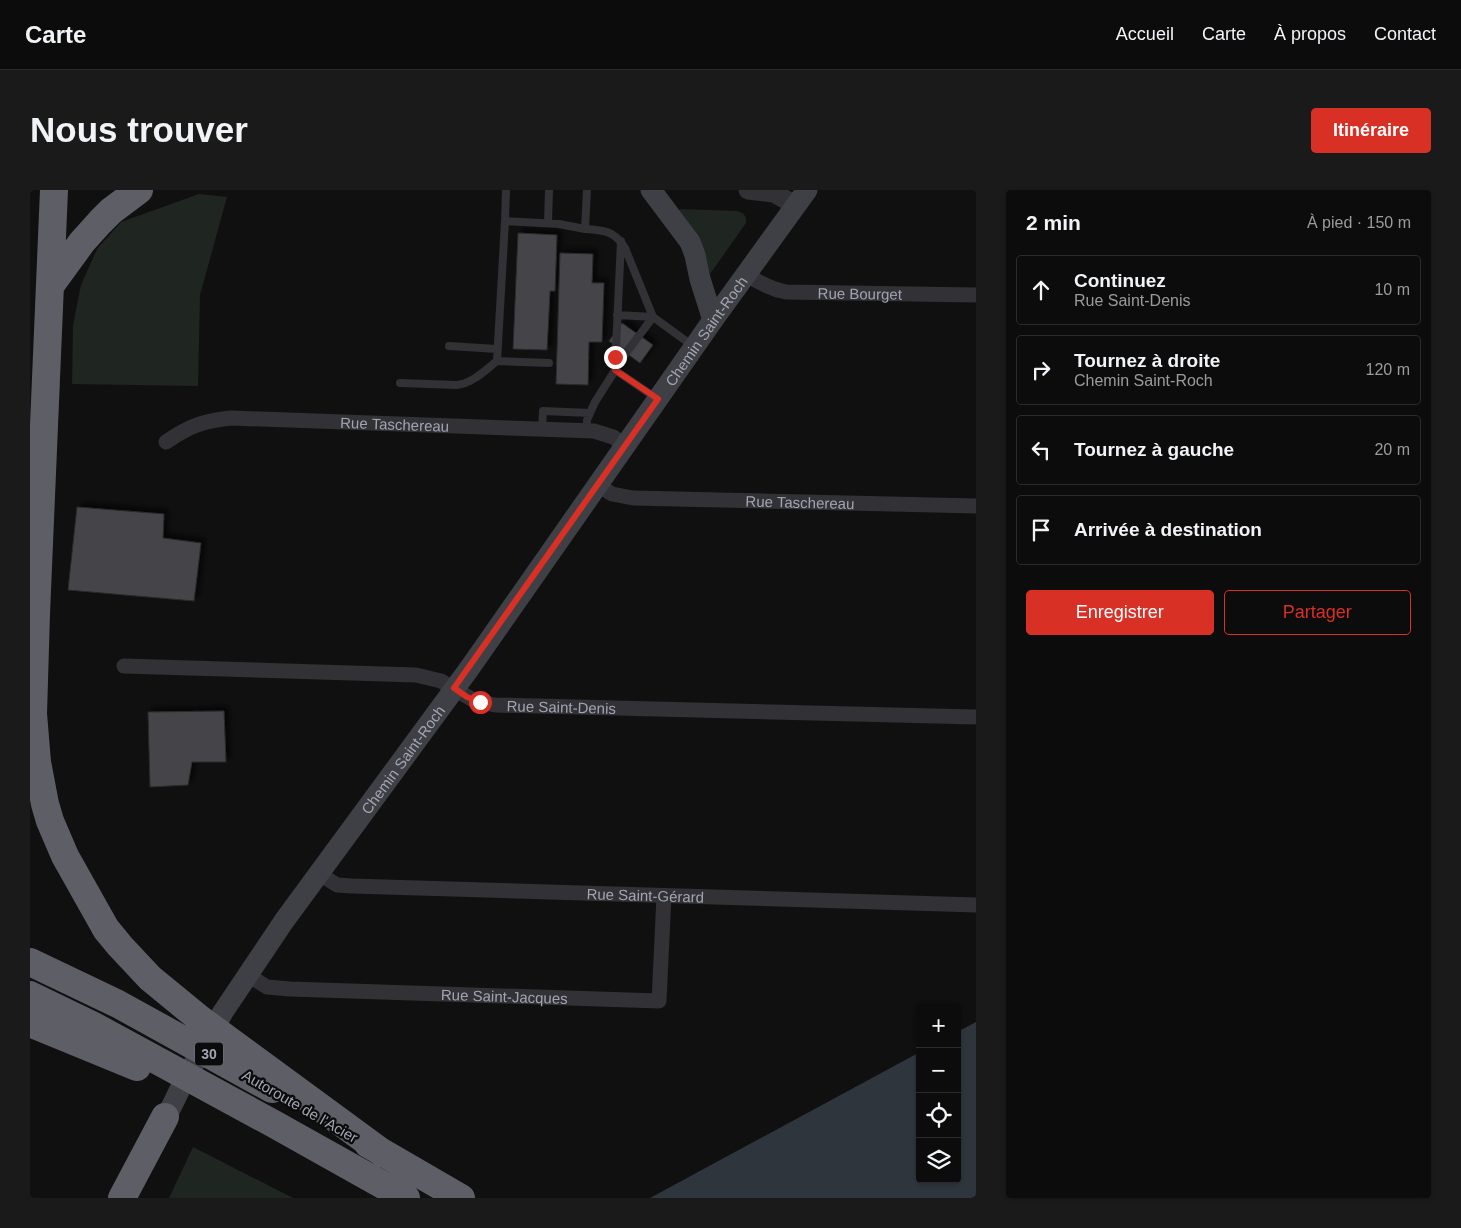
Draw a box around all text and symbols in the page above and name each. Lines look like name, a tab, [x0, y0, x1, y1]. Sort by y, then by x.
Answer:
text: Carte	[25, 21, 86, 48]
text: Accueil	[1116, 24, 1174, 44]
text: Carte	[1202, 24, 1246, 44]
text: À propos	[1274, 24, 1346, 44]
text: Contact	[1374, 24, 1436, 44]
button: Itinéraire	[1311, 108, 1431, 153]
text: Nous trouver	[30, 110, 248, 149]
text: 2 min	[1026, 211, 1081, 234]
text: À pied · 150 m	[1307, 214, 1411, 231]
text: Continuez	[1074, 270, 1166, 291]
street label: Chemin Saint-Roch	[661, 273, 750, 389]
icon: ahead	[1027, 276, 1055, 304]
text: 10 m	[1374, 281, 1410, 298]
street label: Rue Bourget	[818, 284, 903, 302]
text: Rue Saint-Denis	[1074, 292, 1191, 309]
route end	[604, 346, 627, 369]
text: Tournez à droite	[1074, 350, 1220, 371]
icon: right	[1027, 356, 1055, 384]
text: 120 m	[1366, 361, 1410, 378]
text: Chemin Saint-Roch	[1074, 372, 1213, 389]
street label: Rue Taschereau	[340, 413, 449, 434]
icon: left	[1027, 436, 1055, 464]
text: Tournez à gauche	[1074, 439, 1234, 460]
text: 20 m	[1374, 441, 1410, 458]
street label: Rue Taschereau	[745, 492, 855, 512]
icon: arrive	[1027, 516, 1055, 544]
text: Arrivée à destination	[1074, 519, 1262, 540]
button: Enregistrer	[1026, 590, 1214, 635]
button: Partager	[1224, 590, 1411, 635]
route start	[469, 691, 492, 714]
street label: Rue Saint-Denis	[506, 697, 616, 717]
street label: Chemin Saint-Roch	[357, 702, 448, 817]
street label: Rue Saint-Gérard	[586, 885, 704, 905]
street label: Rue Saint-Jacques	[441, 985, 568, 1007]
map controls	[916, 1003, 961, 1183]
button: +	[916, 1003, 961, 1048]
road number: 30	[195, 1042, 223, 1066]
button: −	[916, 1048, 961, 1093]
street label: Autoroute de l'Acier	[239, 1066, 361, 1146]
button: locate	[916, 1093, 961, 1138]
button: layers	[916, 1138, 961, 1183]

